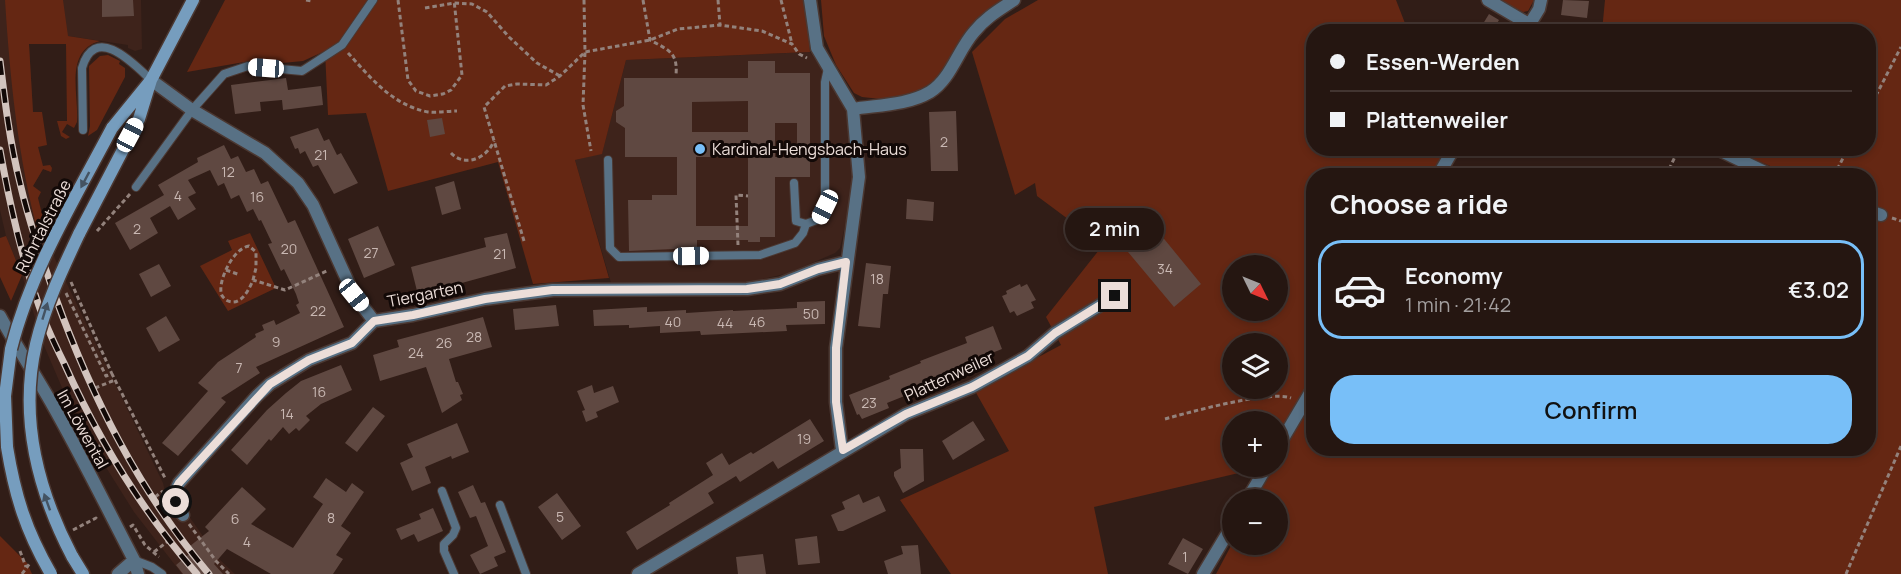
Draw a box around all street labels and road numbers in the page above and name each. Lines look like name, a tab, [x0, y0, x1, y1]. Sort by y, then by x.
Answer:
street label: Ruhrtalstraße	[10, 176, 76, 276]
street label: Tiergarten	[385, 276, 465, 312]
street label: Plattenweiler	[901, 346, 998, 406]
street label: Im Löwental	[52, 385, 114, 473]

